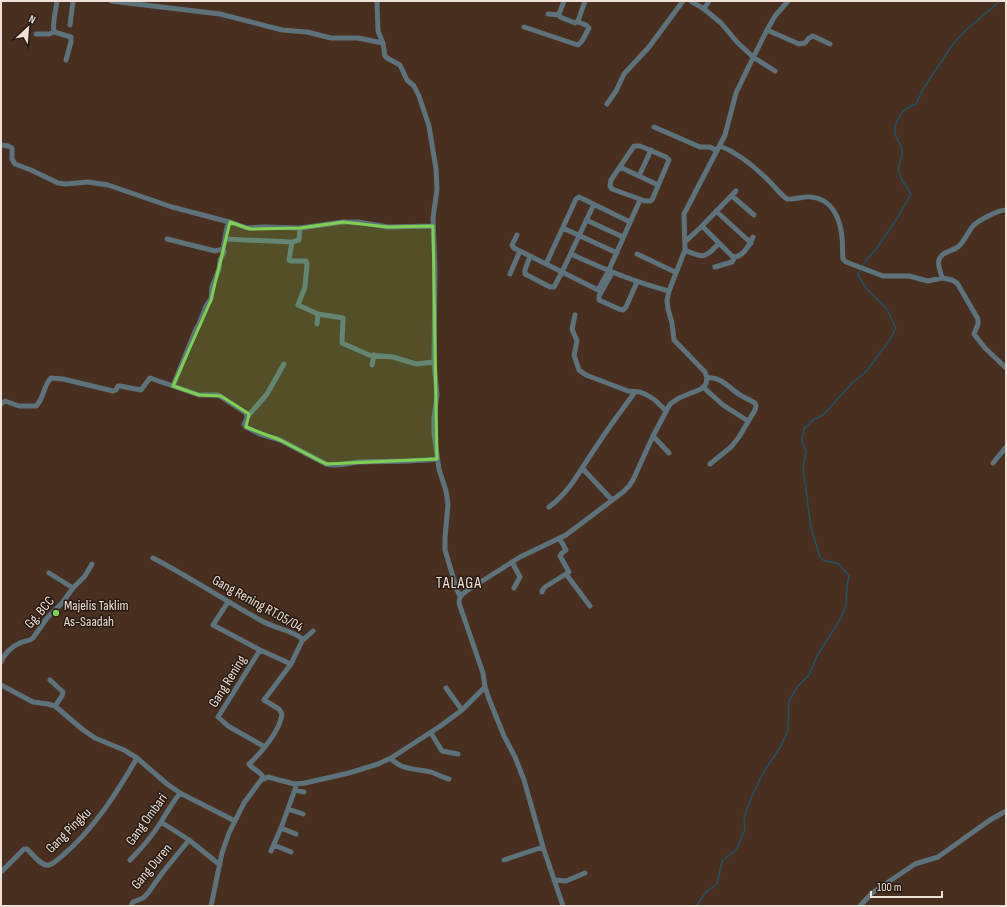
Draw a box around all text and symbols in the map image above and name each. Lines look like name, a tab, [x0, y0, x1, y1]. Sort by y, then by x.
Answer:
north arrow	[8, 8, 48, 48]
text: N	[27, 12, 38, 27]
street label: Gang Rening RT.05/04	[209, 571, 306, 636]
district label: TALAGA	[436, 574, 482, 593]
street label: Gg. BCC	[21, 593, 58, 632]
place label: Majelis Taklim As-Saadah	[63, 597, 129, 630]
marker: Majelis Taklim As-Saadah	[51, 608, 61, 618]
street label: Gang Rening	[205, 652, 250, 710]
street label: Gang Ombari	[122, 790, 171, 848]
street label: Gang Pingku	[42, 804, 95, 857]
street label: Gang Duren	[127, 840, 175, 893]
scale bar	[871, 873, 942, 899]
text: 100 m	[877, 880, 902, 895]

